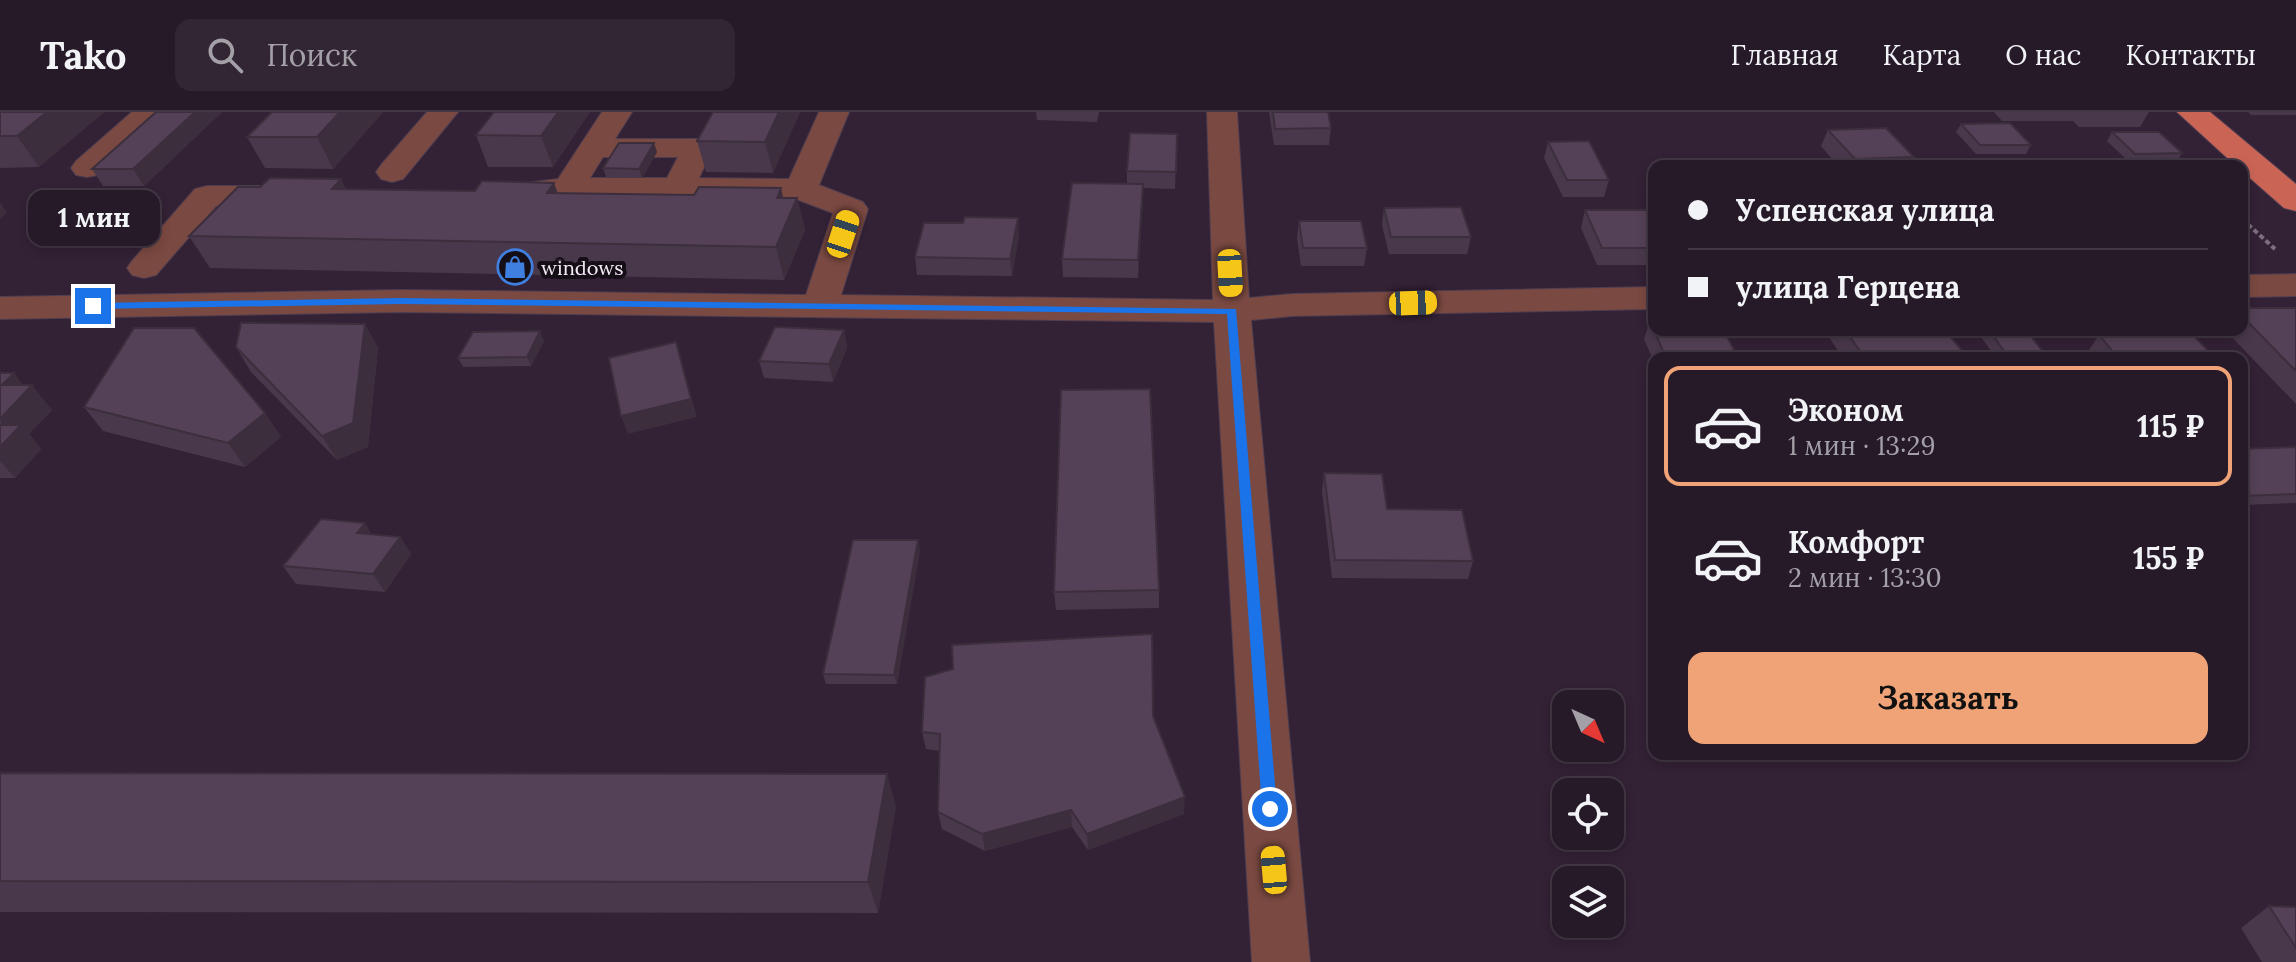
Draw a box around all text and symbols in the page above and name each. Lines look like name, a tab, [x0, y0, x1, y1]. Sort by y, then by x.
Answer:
search box	[175, 19, 735, 91]
text: Tako	[40, 31, 127, 79]
icon: search	[203, 33, 247, 77]
text: Поиск	[267, 36, 357, 74]
text: Главная	[1730, 37, 1839, 73]
text: Карта	[1883, 37, 1961, 73]
text: О нас	[2005, 37, 2082, 73]
text: Контакты	[2126, 37, 2256, 73]
callout: 1 мин	[27, 190, 159, 246]
text: Успенская улица	[1736, 191, 1994, 229]
text: 1 мин	[58, 201, 130, 234]
car	[824, 207, 862, 261]
shop icon: windows	[496, 248, 534, 286]
car	[1217, 248, 1243, 298]
place label: windows	[541, 255, 624, 280]
text: улица Герцена	[1736, 268, 1960, 306]
route end	[75, 288, 111, 324]
car	[1389, 290, 1437, 316]
icon: car	[1692, 390, 1764, 462]
text: Эконом	[1788, 391, 1904, 429]
text: 115 ₽	[2137, 407, 2204, 445]
text: 1 мин · 13:29	[1788, 429, 1936, 462]
icon: car	[1692, 522, 1764, 594]
text: Комфорт	[1788, 523, 1924, 561]
text: 155 ₽	[2133, 539, 2204, 577]
text: 2 мин · 13:30	[1788, 561, 1942, 594]
button: Заказать	[1688, 652, 2208, 744]
north arrow	[1552, 690, 1624, 762]
map controls	[1552, 690, 1624, 938]
button: locate	[1552, 778, 1624, 850]
route start	[1252, 791, 1288, 827]
car	[1260, 845, 1288, 895]
button: layers	[1552, 866, 1624, 938]

